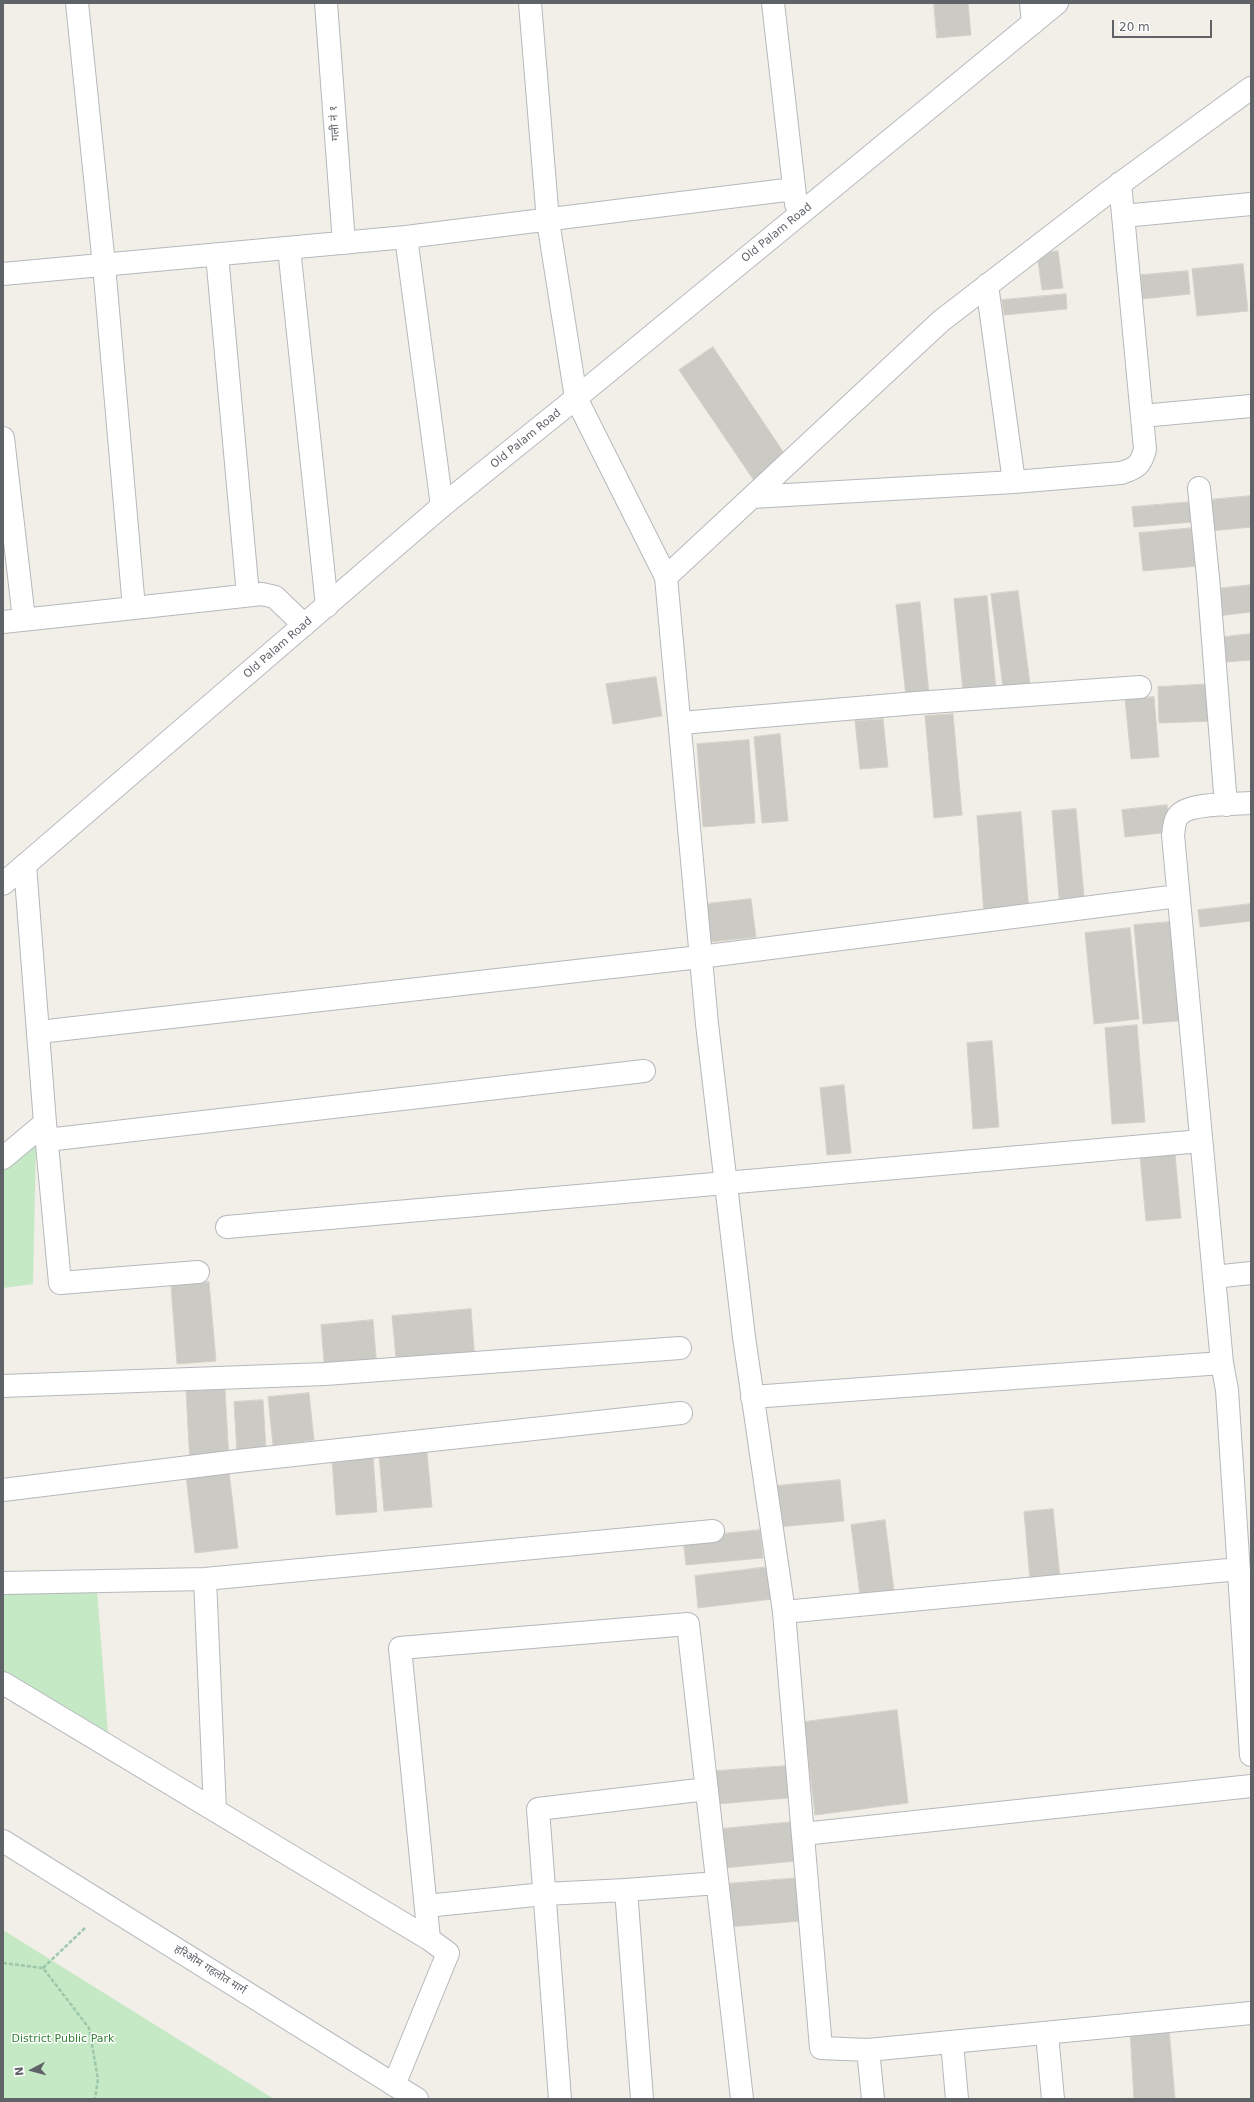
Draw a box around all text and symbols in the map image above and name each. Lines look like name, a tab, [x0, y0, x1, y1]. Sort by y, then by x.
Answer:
scale bar	[1114, 12, 1214, 38]
text: 20 m	[1119, 20, 1150, 34]
street label: गली नं १	[327, 105, 343, 141]
street label: Old Palam Road	[739, 201, 815, 265]
street label: Old Palam Road	[488, 407, 564, 471]
street label: Old Palam Road	[241, 615, 315, 681]
street label: हरिओम गहलोत मार्ग	[172, 1943, 248, 1997]
park label: District Public Park	[12, 2032, 114, 2046]
north arrow	[12, 2050, 52, 2090]
text: N	[13, 2066, 27, 2077]

